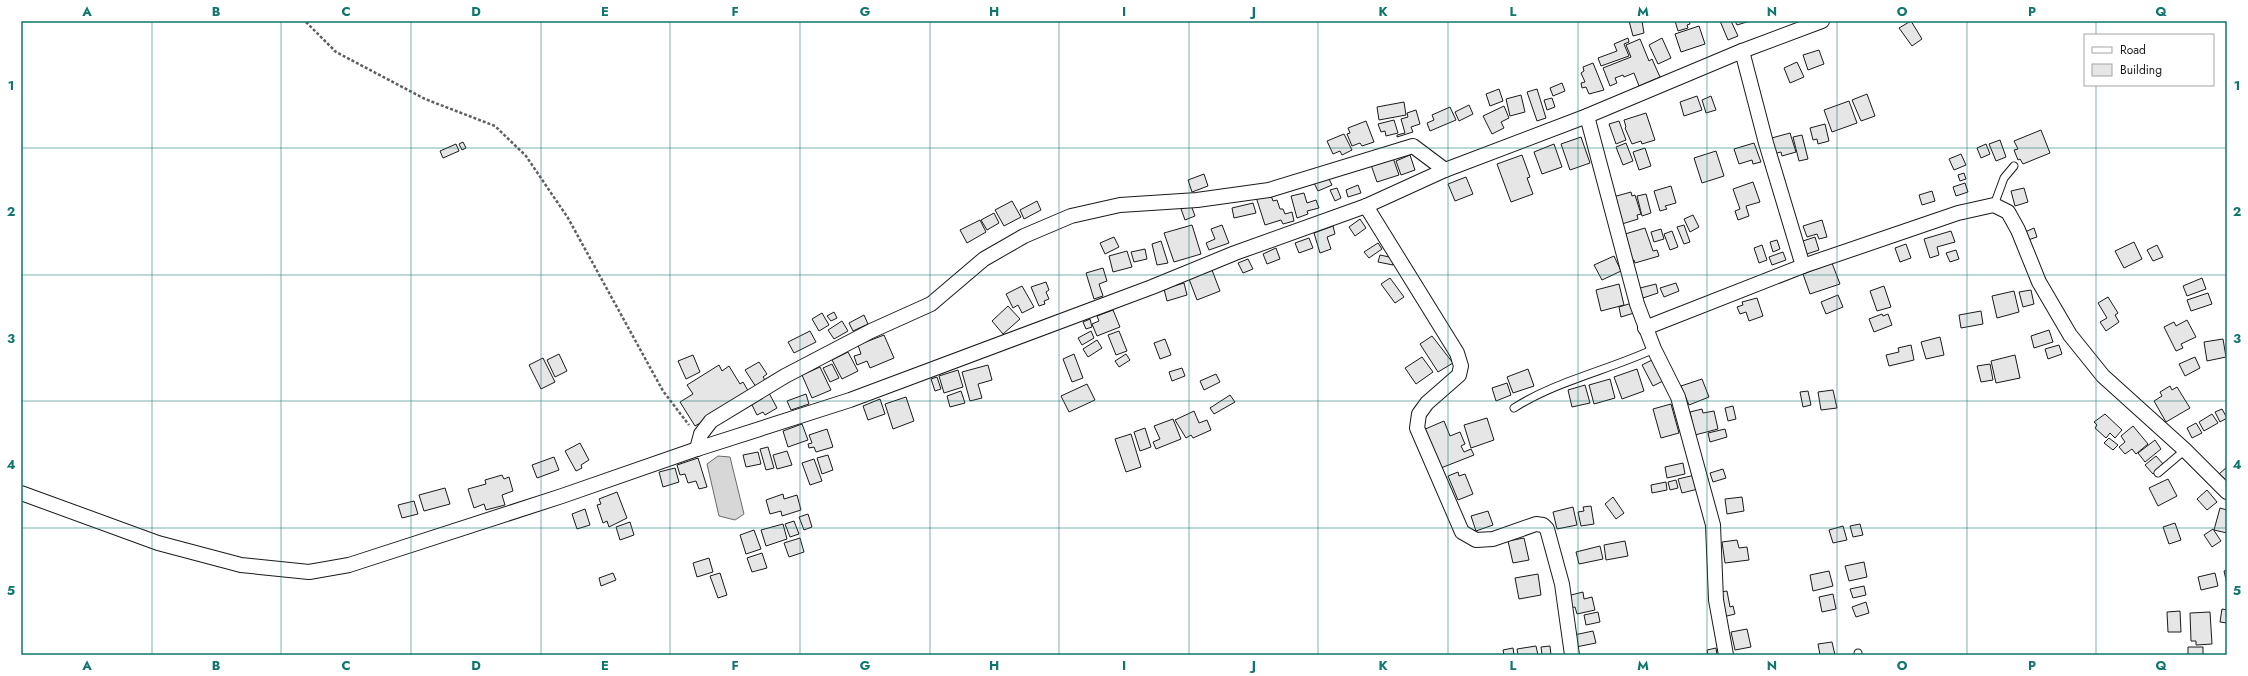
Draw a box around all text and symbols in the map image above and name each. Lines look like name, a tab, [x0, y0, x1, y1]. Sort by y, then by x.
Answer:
text: A	[81, 2, 92, 21]
text: B	[212, 2, 221, 21]
text: C	[341, 2, 351, 21]
text: D	[471, 2, 481, 21]
text: E	[601, 2, 609, 21]
text: F	[731, 2, 739, 21]
text: G	[860, 2, 871, 21]
text: H	[989, 2, 999, 21]
text: I	[1122, 2, 1126, 21]
text: J	[1249, 2, 1256, 21]
text: K	[1378, 2, 1388, 21]
text: L	[1510, 2, 1517, 21]
text: M	[1637, 2, 1649, 21]
text: N	[1767, 2, 1777, 21]
text: O	[1897, 2, 1908, 21]
text: P	[2028, 2, 2036, 21]
text: Q	[2155, 2, 2167, 21]
legend	[2084, 34, 2214, 86]
text: Road	[2120, 41, 2146, 59]
text: Building	[2120, 61, 2162, 79]
text: 1	[8, 76, 14, 95]
text: 1	[2234, 76, 2240, 95]
text: 2	[7, 202, 15, 221]
text: 2	[2233, 202, 2241, 221]
text: 3	[7, 329, 15, 348]
text: 3	[2233, 329, 2241, 348]
text: 4	[6, 455, 16, 474]
text: 4	[2232, 455, 2242, 474]
text: 5	[7, 581, 15, 600]
text: 5	[2233, 581, 2241, 600]
text: A	[81, 656, 92, 675]
text: B	[212, 656, 221, 675]
text: C	[341, 656, 351, 675]
text: D	[471, 656, 481, 675]
text: E	[601, 656, 609, 675]
text: F	[731, 656, 739, 675]
text: G	[860, 656, 871, 675]
text: H	[989, 656, 999, 675]
text: I	[1122, 656, 1126, 675]
text: J	[1249, 656, 1256, 675]
text: K	[1378, 656, 1388, 675]
text: L	[1510, 656, 1517, 675]
text: M	[1637, 656, 1649, 675]
text: N	[1767, 656, 1777, 675]
text: O	[1897, 656, 1908, 675]
text: P	[2028, 656, 2036, 675]
text: Q	[2155, 656, 2167, 675]

